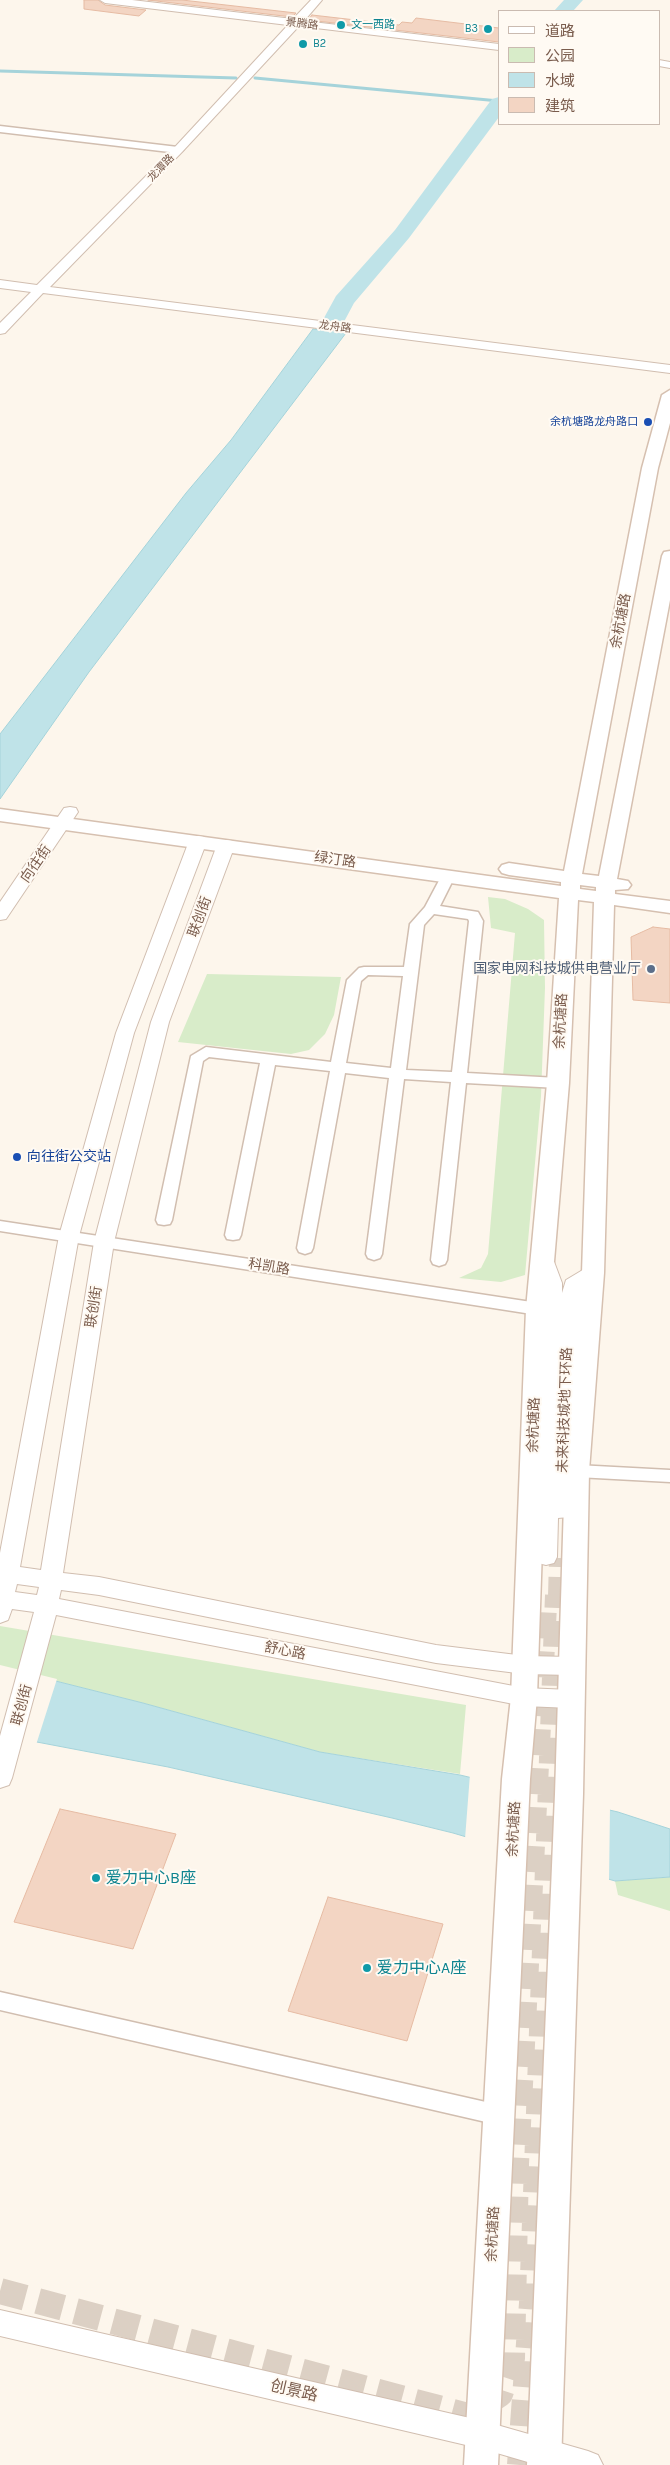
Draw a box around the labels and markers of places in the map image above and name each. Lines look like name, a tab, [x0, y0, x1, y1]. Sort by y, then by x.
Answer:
place label: 文一西路	[351, 18, 395, 32]
marker: 文一西路	[335, 19, 347, 31]
place label: B3	[465, 22, 478, 36]
marker: B3	[482, 23, 494, 35]
place label: B2	[313, 37, 326, 51]
marker: B2	[297, 38, 309, 50]
place label: 余杭塘路龙舟路口	[550, 415, 638, 429]
marker: 余杭塘路龙舟路口	[642, 416, 654, 428]
place label: 国家电网科技城供电营业厅	[473, 961, 641, 977]
marker: 国家电网科技城供电营业厅	[645, 963, 657, 975]
place label: 向往街公交站	[27, 1149, 111, 1165]
marker: 向往街公交站	[11, 1151, 23, 1163]
place label: 爱力中心B座	[106, 1868, 196, 1888]
marker: 爱力中心B座	[90, 1872, 102, 1884]
place label: 爱力中心A座	[377, 1958, 466, 1978]
marker: 爱力中心A座	[361, 1962, 373, 1974]

